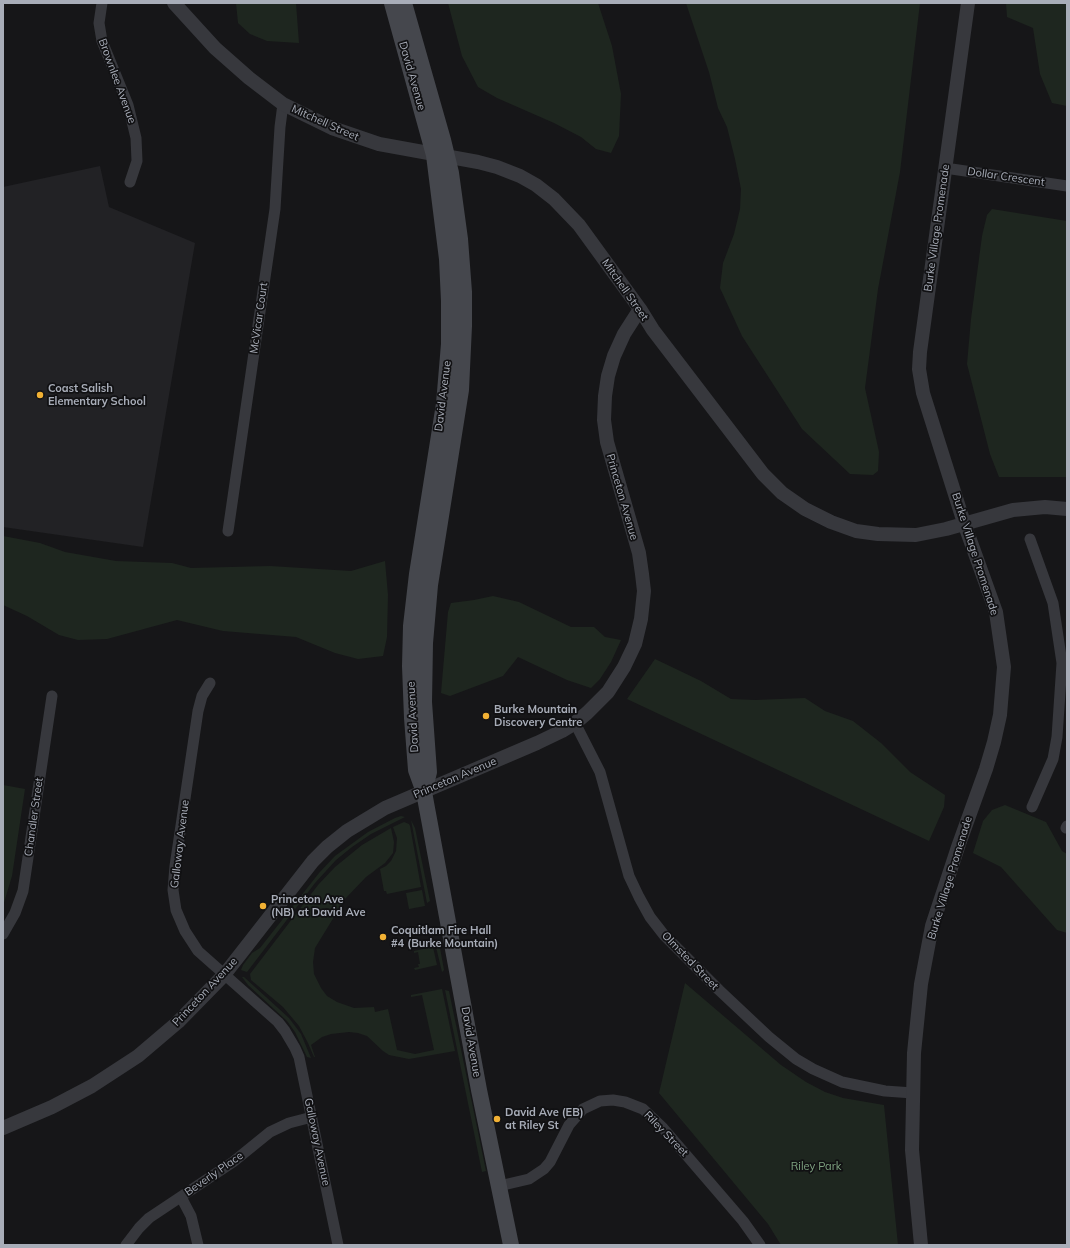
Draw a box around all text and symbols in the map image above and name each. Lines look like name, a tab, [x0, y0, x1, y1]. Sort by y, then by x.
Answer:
street label: Brownlee Avenue	[96, 37, 138, 125]
street label: David Avenue	[396, 40, 428, 112]
street label: Mitchell Street	[289, 102, 361, 144]
street label: Burke Village Promenade	[922, 164, 952, 292]
street label: Dollar Crescent	[967, 165, 1045, 189]
street label: Mitchell Street	[599, 257, 651, 323]
street label: McVicar Court	[247, 281, 271, 355]
street label: David Avenue	[432, 360, 454, 432]
place label: Coast Salish Elementary School	[48, 382, 146, 408]
marker: Coast Salish Elementary School	[35, 390, 45, 400]
street label: Princeton Avenue	[603, 452, 641, 542]
street label: Burke Village Promenade	[949, 491, 1001, 617]
street label: David Avenue	[405, 681, 421, 753]
place label: Burke Mountain Discovery Centre	[494, 703, 582, 729]
marker: Burke Mountain Discovery Centre	[481, 711, 491, 721]
street label: Princeton Avenue	[411, 755, 499, 801]
street label: Chandler Street	[22, 777, 46, 857]
street label: Galloway Avenue	[168, 799, 192, 889]
street label: Burke Village Promenade	[925, 815, 975, 941]
place label: Princeton Ave (NB) at David Ave	[271, 893, 365, 919]
marker: Princeton Ave (NB) at David Ave	[258, 901, 268, 911]
place label: Coquitlam Fire Hall #4 (Burke Mountain)	[391, 924, 498, 950]
street label: Olmsted Street	[659, 929, 721, 993]
marker: Coquitlam Fire Hall #4 (Burke Mountain)	[378, 932, 388, 942]
street label: Princeton Avenue	[170, 955, 240, 1029]
street label: David Avenue	[458, 1006, 484, 1078]
street label: Galloway Avenue	[301, 1097, 333, 1187]
place label: David Ave (EB) at Riley St	[505, 1106, 584, 1132]
street label: Riley Street	[641, 1109, 691, 1159]
marker: David Ave (EB) at Riley St	[492, 1114, 502, 1124]
street label: Beverly Place	[182, 1149, 246, 1199]
park label: Riley Park	[791, 1160, 841, 1174]

